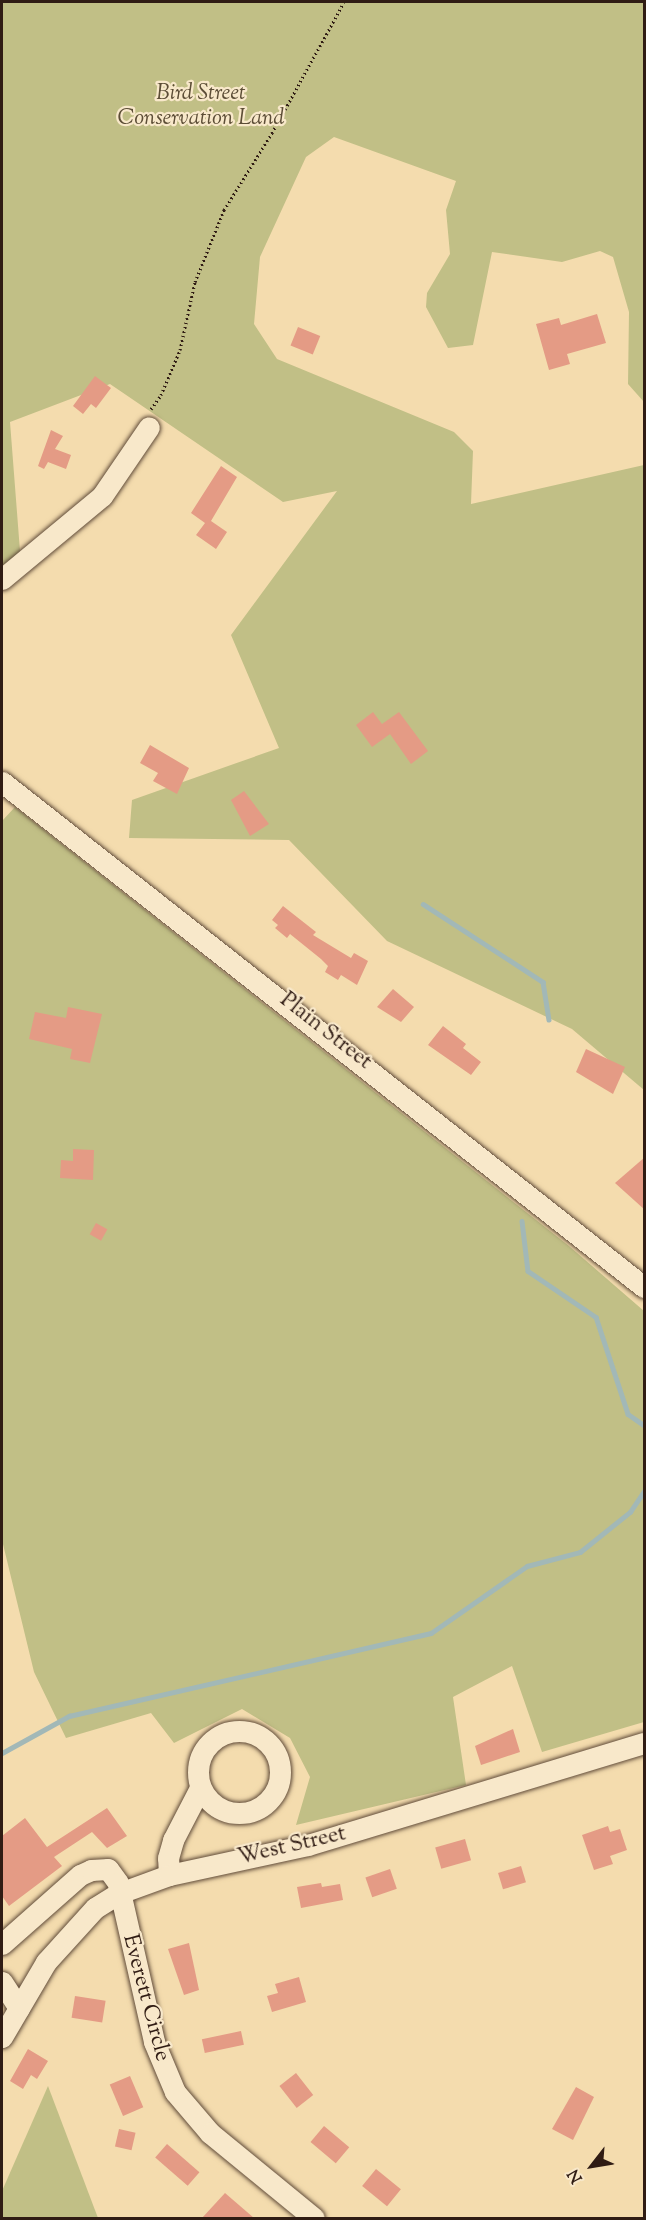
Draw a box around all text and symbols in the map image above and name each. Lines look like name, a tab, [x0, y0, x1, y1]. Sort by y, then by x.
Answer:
park label: Bird Street Conservation Land	[118, 81, 284, 132]
street label: Plain Street	[274, 988, 376, 1076]
street label: West Street	[235, 1822, 349, 1872]
street label: Everett Circle	[115, 1932, 175, 2064]
north arrow	[562, 2136, 622, 2196]
text: N	[563, 2164, 589, 2187]

